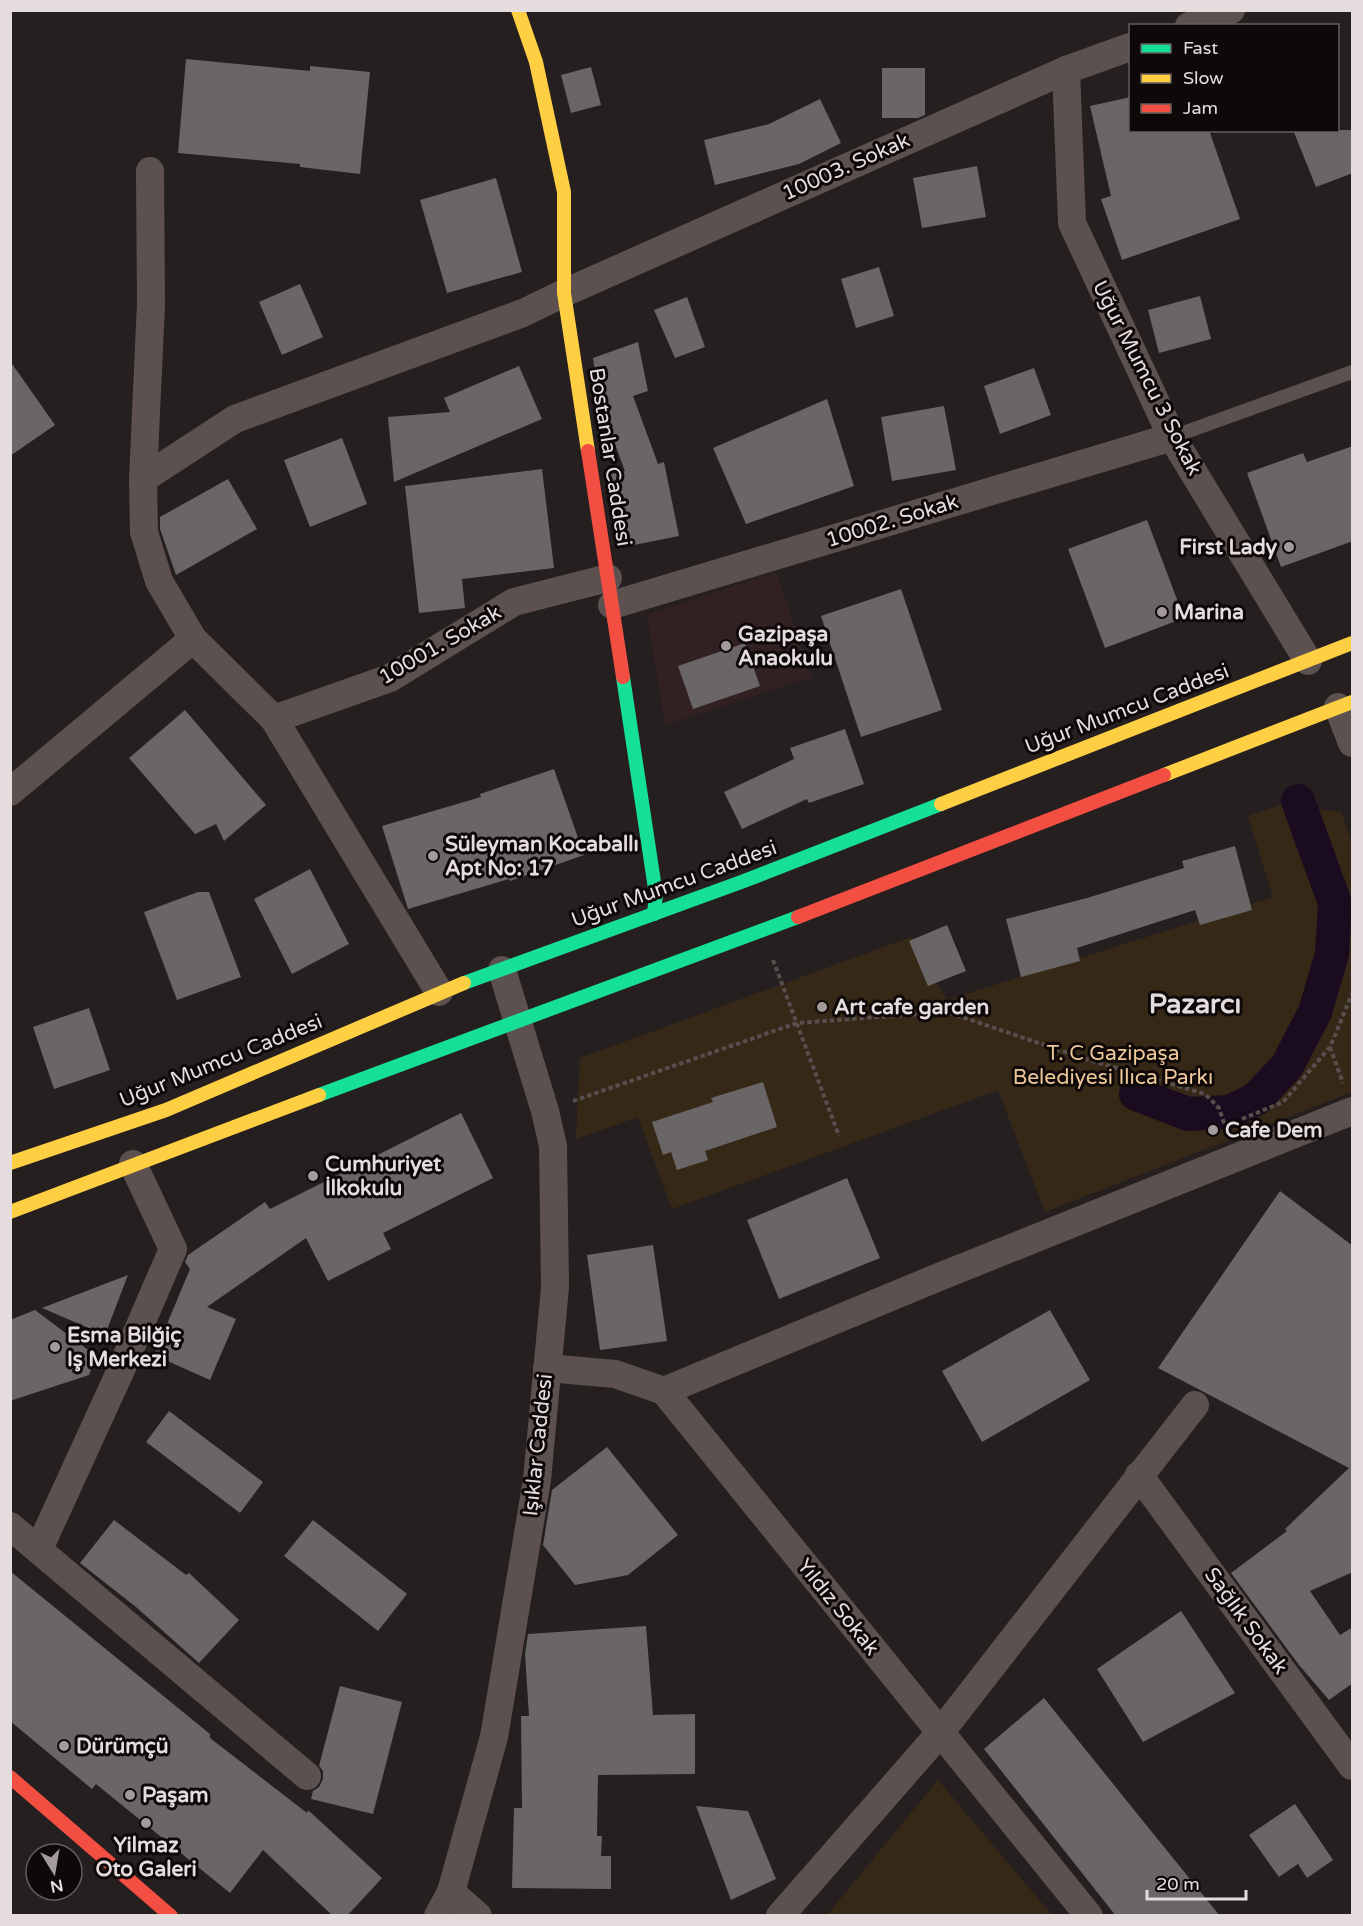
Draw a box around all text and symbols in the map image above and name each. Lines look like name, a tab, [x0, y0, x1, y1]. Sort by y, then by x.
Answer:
legend	[1129, 24, 1339, 132]
text: Fast	[1183, 37, 1218, 59]
text: Slow	[1183, 67, 1224, 89]
text: Jam	[1183, 97, 1218, 119]
street label: 10003. Sokak	[778, 128, 914, 206]
street label: Uğur Mumcu 3 Sokak	[1087, 276, 1207, 480]
street label: Bostanlar Caddesi	[584, 366, 636, 548]
street label: 10002. Sokak	[823, 489, 961, 553]
place label: First Lady	[1179, 535, 1278, 560]
marker: First Lady	[1282, 540, 1296, 554]
street label: 10001. Sokak	[374, 600, 506, 690]
place label: Marina	[1174, 600, 1244, 625]
marker: Marina	[1155, 605, 1169, 619]
place label: Gazipaşa Anaokulu	[738, 622, 833, 671]
marker: Gazipaşa Anaokulu	[719, 639, 733, 653]
street label: Uğur Mumcu Caddesi	[1021, 659, 1233, 759]
place label: Süleyman Kocaballı Apt No: 17	[445, 832, 639, 881]
street label: Uğur Mumcu Caddesi	[568, 835, 780, 933]
marker: Süleyman Kocaballı Apt No: 17	[426, 849, 440, 863]
district label: Pazarcı	[1149, 988, 1241, 1021]
place label: Art cafe garden	[834, 995, 989, 1020]
marker: Art cafe garden	[815, 1000, 829, 1014]
street label: Uğur Mumcu Caddesi	[116, 1009, 326, 1113]
park label: T. C Gazipaşa Belediyesi Ilıca Parkı	[1013, 1041, 1213, 1090]
place label: Cafe Dem	[1225, 1118, 1322, 1143]
marker: Cafe Dem	[1206, 1123, 1220, 1137]
place label: Cumhuriyet İlkokulu	[325, 1152, 441, 1201]
marker: Cumhuriyet İlkokulu	[306, 1169, 320, 1183]
place label: Esma Bilğiç Iş Merkezi	[67, 1323, 181, 1372]
marker: Esma Bilğiç Iş Merkezi	[48, 1340, 62, 1354]
street label: Işıklar Caddesi	[518, 1373, 558, 1517]
street label: Yıldız Sokak	[791, 1554, 885, 1660]
street label: Sağlık Sokak	[1199, 1563, 1293, 1679]
place label: Dürümçü	[76, 1734, 168, 1759]
marker: Dürümçü	[57, 1739, 71, 1753]
place label: Paşam	[142, 1783, 209, 1808]
marker: Paşam	[123, 1788, 137, 1802]
marker: Yilmaz Oto Galeri	[139, 1816, 153, 1830]
place label: Yilmaz Oto Galeri	[95, 1833, 197, 1882]
north arrow	[24, 1842, 84, 1902]
scale bar	[1147, 1863, 1246, 1901]
text: 20 m	[1156, 1873, 1200, 1895]
text: N	[48, 1875, 65, 1897]

